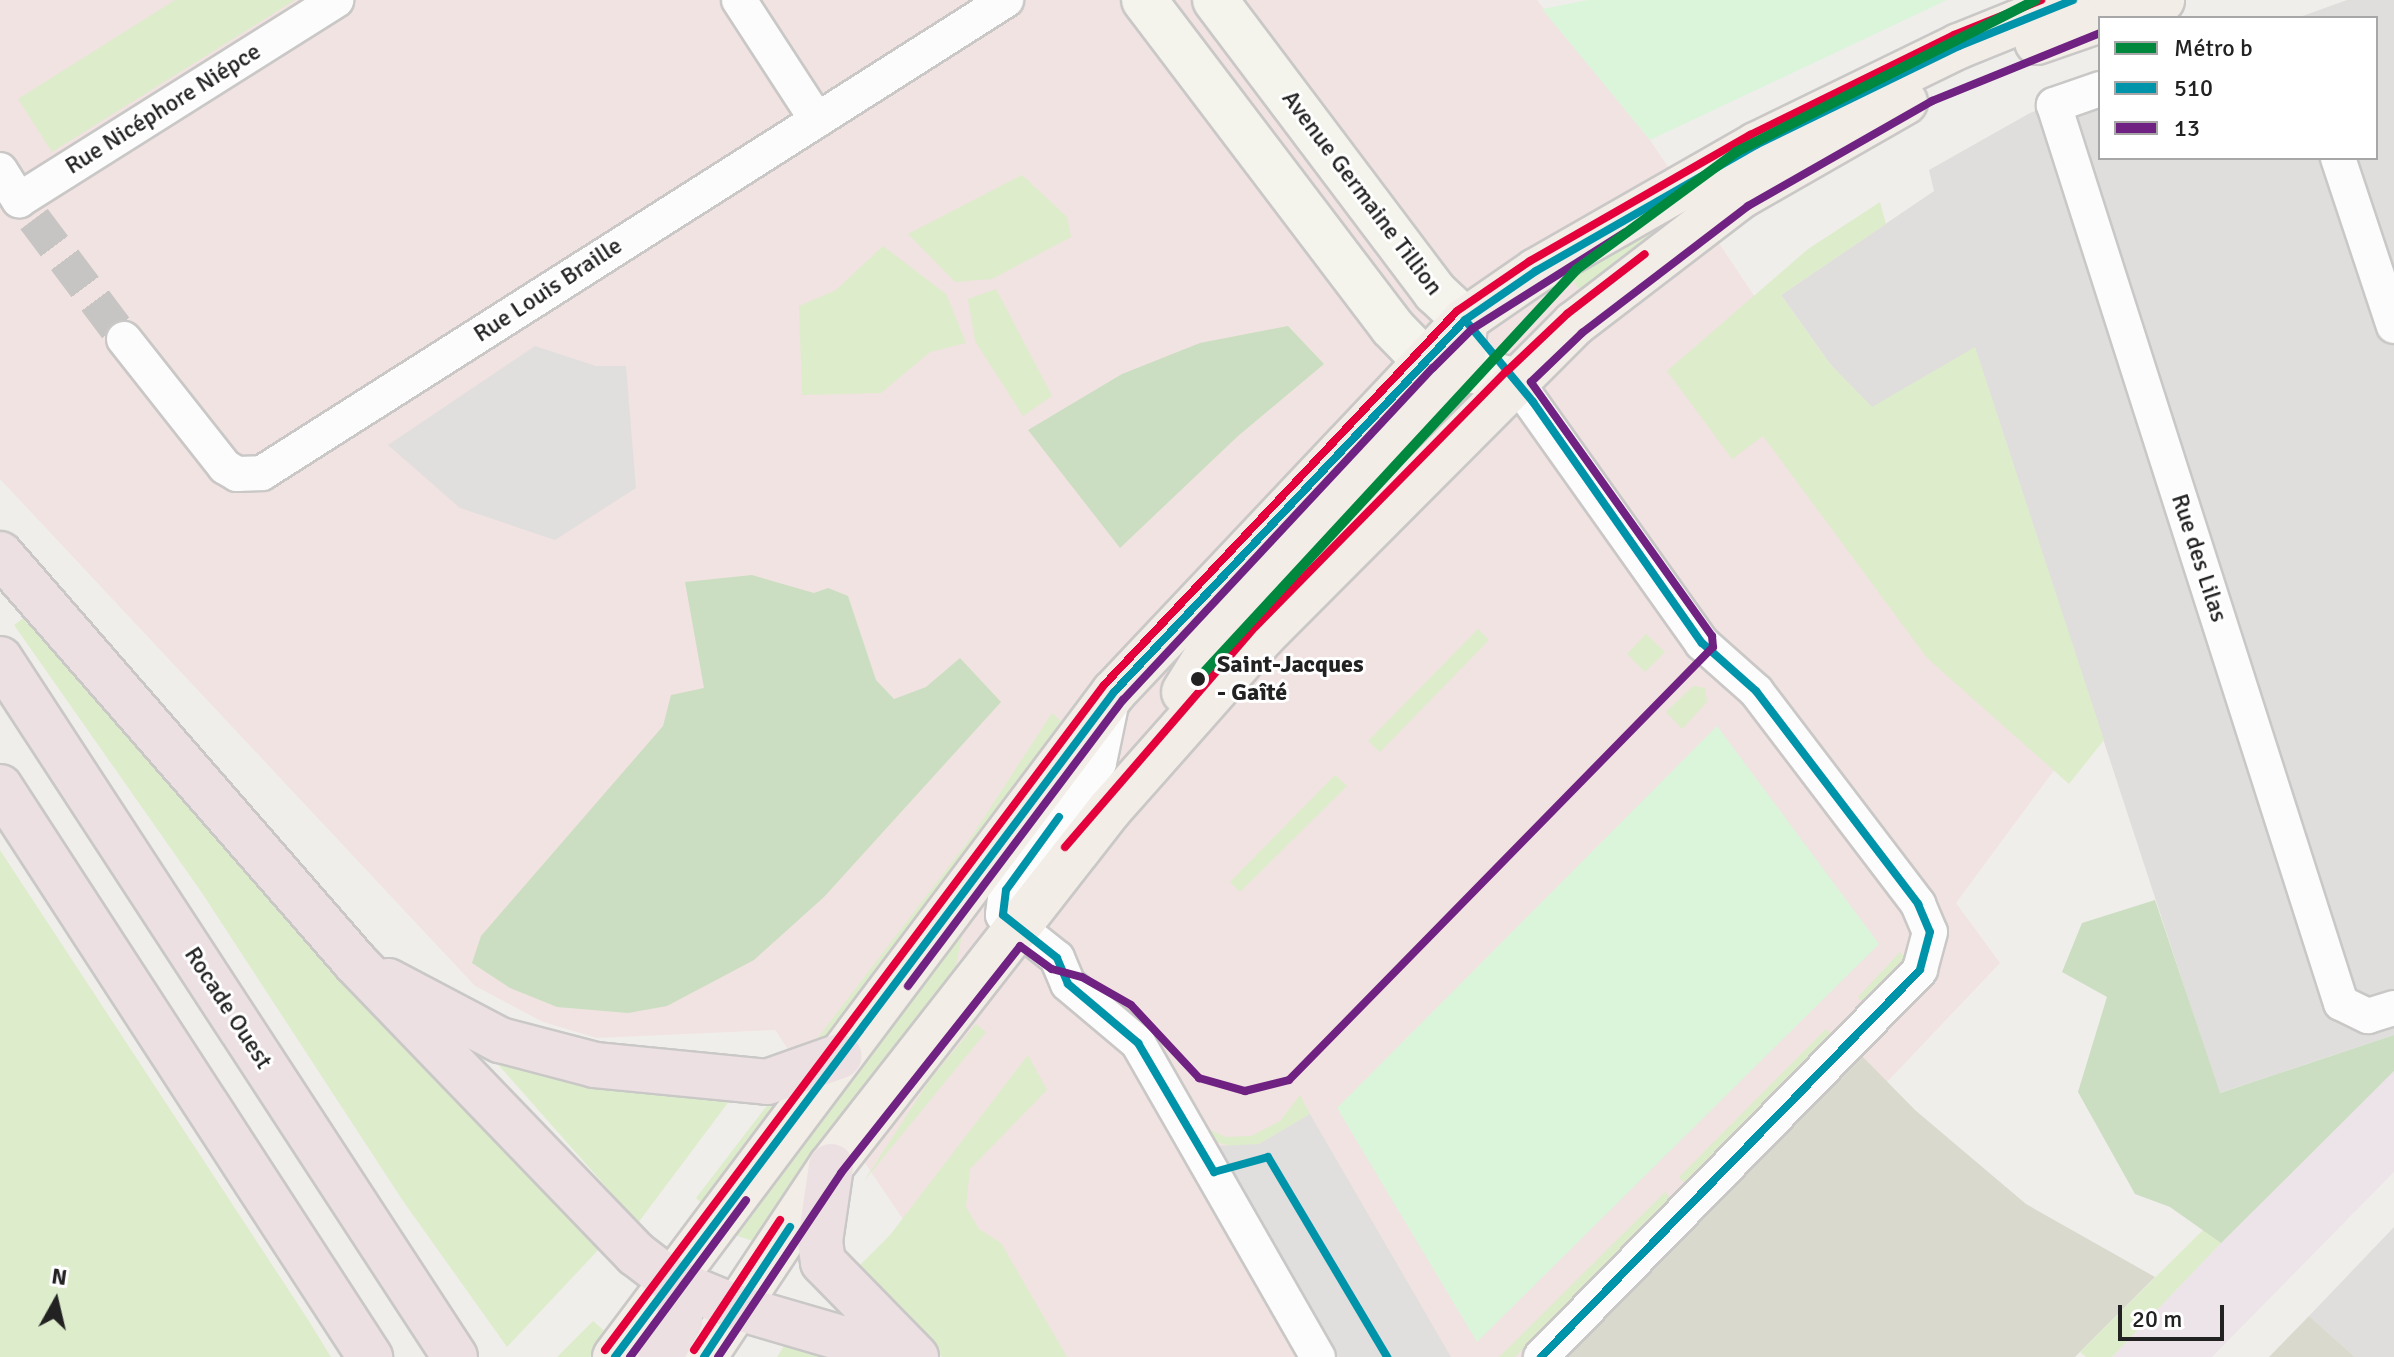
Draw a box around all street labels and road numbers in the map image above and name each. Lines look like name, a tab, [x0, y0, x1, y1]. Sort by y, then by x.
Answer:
street label: Rue Nicéphore Niépce	[60, 37, 266, 181]
street label: Avenue Germaine Tillion	[1276, 85, 1448, 301]
street label: Rue Louis Braille	[468, 231, 628, 349]
street label: Rue des Lilas	[2165, 490, 2233, 626]
street label: Rocade Ouest	[178, 942, 278, 1074]

